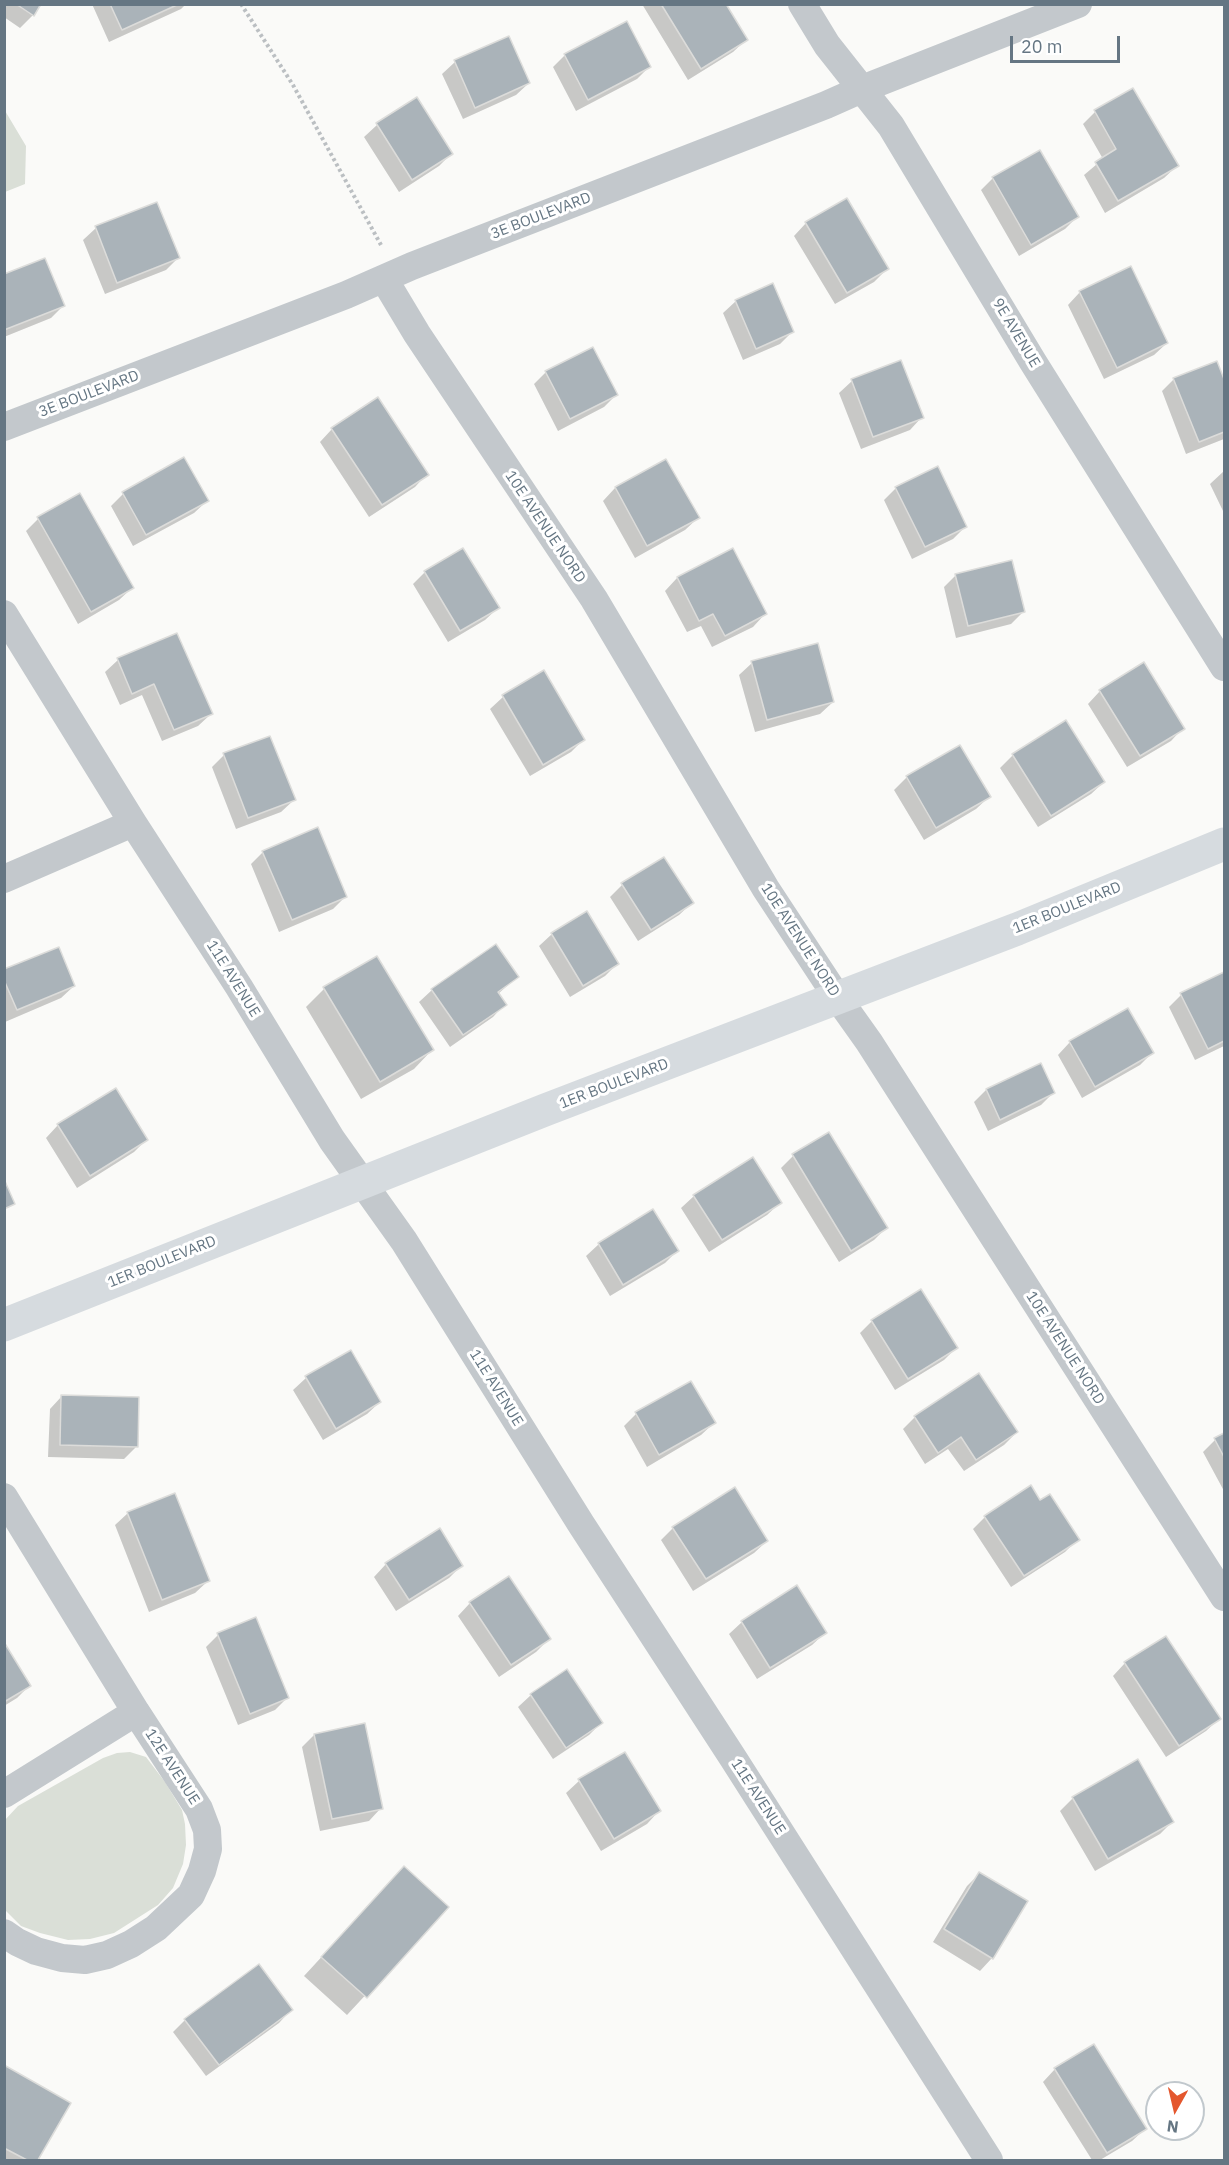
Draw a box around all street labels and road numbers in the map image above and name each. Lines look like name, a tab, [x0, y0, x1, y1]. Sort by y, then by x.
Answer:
street label: 3E BOULEVARD	[488, 189, 594, 243]
street label: 9E AVENUE	[988, 295, 1044, 371]
street label: 3E BOULEVARD	[36, 367, 142, 421]
street label: 10E AVENUE NORD	[501, 468, 589, 586]
street label: 1ER BOULEVARD	[1010, 878, 1124, 938]
street label: 10E AVENUE NORD	[757, 880, 843, 1000]
street label: 11E AVENUE	[202, 937, 264, 1021]
street label: 1ER BOULEVARD	[557, 1055, 671, 1113]
street label: 1ER BOULEVARD	[105, 1232, 219, 1292]
street label: 10E AVENUE NORD	[1022, 1288, 1108, 1408]
street label: 11E AVENUE	[465, 1346, 527, 1430]
street label: 12E AVENUE	[141, 1726, 203, 1808]
street label: 11E AVENUE	[727, 1756, 789, 1838]

